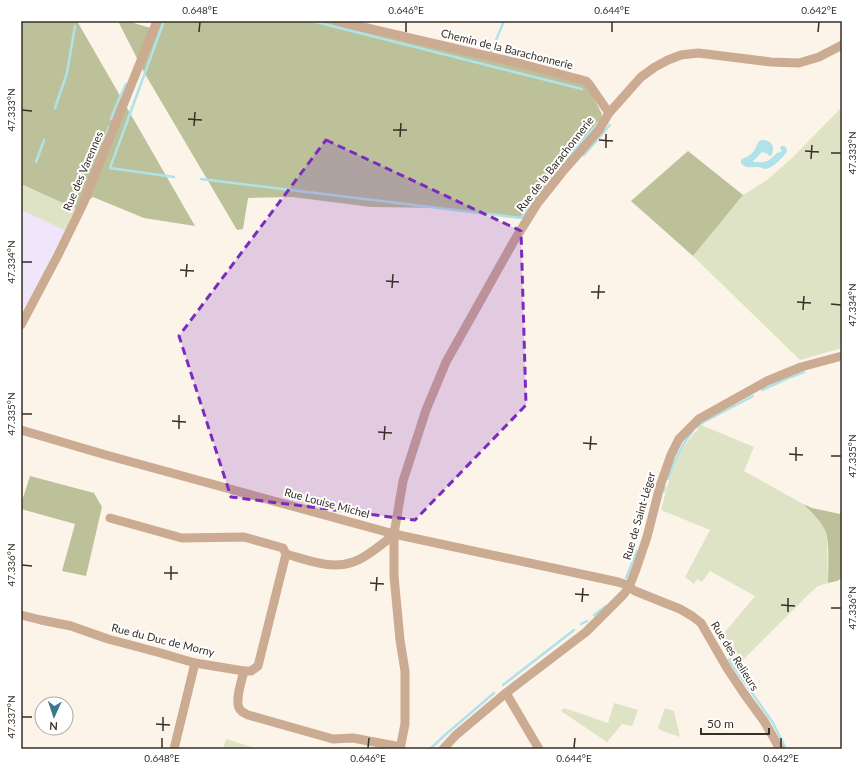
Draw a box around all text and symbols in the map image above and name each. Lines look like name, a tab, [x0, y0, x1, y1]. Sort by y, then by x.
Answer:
text: 0.648°E	[182, 4, 218, 16]
text: 0.646°E	[388, 4, 424, 16]
text: 0.644°E	[594, 4, 630, 16]
text: 0.642°E	[801, 4, 837, 16]
street label: Chemin de la Barachonnerie	[440, 26, 575, 71]
text: 47.333°N	[5, 88, 17, 132]
street label: Rue de la Barachonnerie	[513, 113, 596, 214]
street label: Rue des Varennes	[60, 129, 105, 213]
text: 47.333°N	[846, 131, 858, 175]
text: 47.334°N	[5, 240, 17, 284]
text: 47.334°N	[846, 283, 858, 327]
text: 47.335°N	[5, 392, 17, 436]
text: 47.335°N	[846, 434, 858, 478]
street label: Rue de Saint-Léger	[620, 470, 657, 561]
street label: Rue Louise Michel	[283, 485, 371, 520]
text: 47.336°N	[5, 543, 17, 587]
text: 47.336°N	[846, 586, 858, 630]
street label: Rue des Relieurs	[709, 619, 762, 693]
street label: Rue du Duc de Morny	[110, 620, 216, 659]
text: 47.337°N	[5, 695, 17, 739]
north arrow	[34, 696, 74, 736]
scale bar	[701, 710, 769, 736]
text: 50 m	[707, 716, 734, 731]
text: N	[49, 720, 58, 733]
text: 0.648°E	[144, 752, 180, 764]
text: 0.646°E	[350, 752, 386, 764]
text: 0.644°E	[556, 752, 592, 764]
text: 0.642°E	[763, 752, 799, 764]

